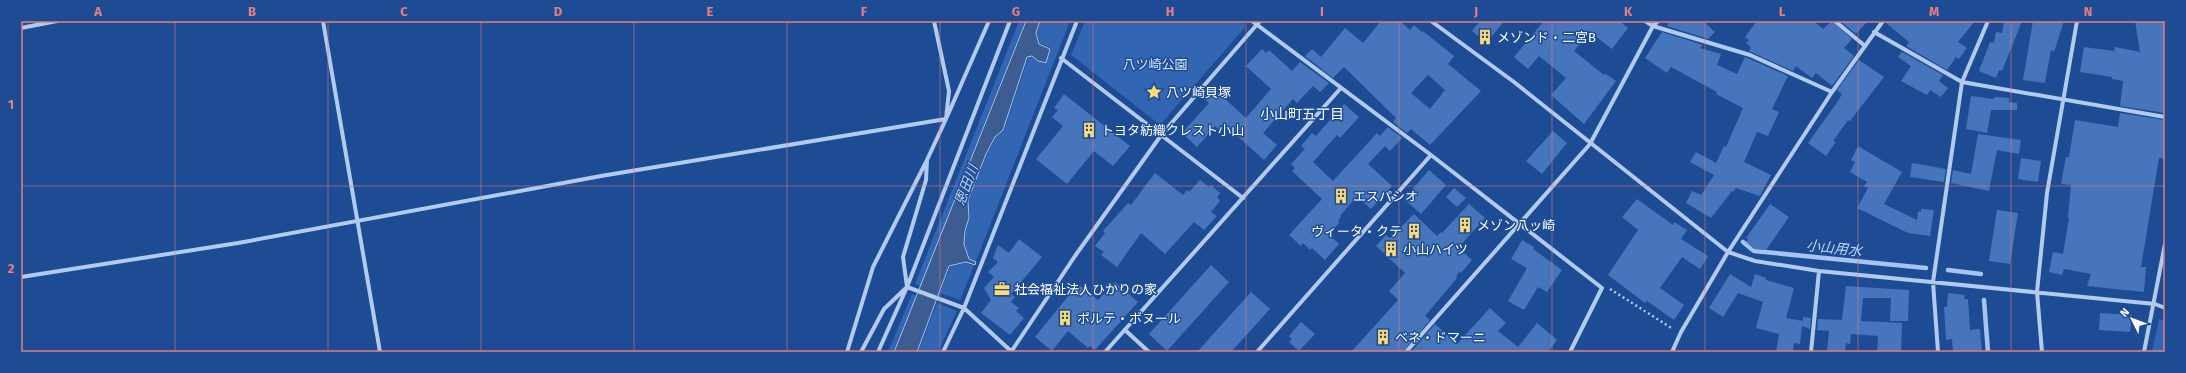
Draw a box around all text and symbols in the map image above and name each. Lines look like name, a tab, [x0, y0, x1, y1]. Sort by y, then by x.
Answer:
text: A	[93, 4, 102, 19]
text: B	[248, 4, 256, 19]
text: C	[400, 4, 408, 19]
text: D	[554, 4, 563, 19]
text: E	[707, 4, 714, 19]
text: F	[861, 4, 868, 19]
text: G	[1012, 4, 1020, 19]
text: H	[1166, 4, 1174, 19]
text: I	[1320, 4, 1324, 19]
text: J	[1473, 4, 1478, 19]
text: K	[1624, 4, 1633, 19]
text: L	[1779, 4, 1786, 19]
text: M	[1929, 4, 1939, 19]
text: N	[2084, 4, 2092, 19]
building icon: メゾンド・二宮B	[1476, 28, 1494, 46]
place label: メゾンド・二宮B	[1497, 30, 1596, 45]
park label: 八ツ崎公園	[1122, 57, 1188, 72]
place icon: 八ツ崎貝塚	[1145, 83, 1163, 101]
place label: 八ツ崎貝塚	[1166, 85, 1231, 100]
text: 1	[8, 97, 14, 112]
district label: 小山町五丁目	[1260, 106, 1344, 123]
building icon: トヨタ紡織クレスト小山	[1080, 121, 1098, 139]
place label: トヨタ紡織クレスト小山	[1101, 123, 1244, 138]
water label: 恩田川	[951, 161, 983, 208]
building icon: エスパシオ	[1332, 187, 1350, 205]
place label: エスパシオ	[1353, 189, 1418, 204]
building icon: メゾン八ッ崎	[1456, 216, 1474, 234]
place label: メゾン八ッ崎	[1477, 218, 1555, 233]
building icon: ヴィータ・クテ	[1405, 222, 1423, 240]
place label: ヴィータ・クテ	[1311, 224, 1402, 239]
water label: 小山用水	[1805, 237, 1865, 260]
building icon: 小山ハイツ	[1382, 240, 1400, 258]
place label: 小山ハイツ	[1403, 242, 1468, 257]
text: 2	[8, 261, 15, 276]
office icon: 社会福祉法人ひかりの家	[993, 280, 1011, 298]
place label: 社会福祉法人ひかりの家	[1014, 282, 1157, 297]
north arrow	[2112, 299, 2152, 339]
text: N	[2118, 306, 2132, 320]
building icon: ポルテ・ボヌール	[1056, 309, 1074, 327]
place label: ポルテ・ボヌール	[1077, 311, 1181, 326]
building icon: ベネ・ドマーニ	[1374, 328, 1392, 346]
place label: ベネ・ドマーニ	[1395, 330, 1486, 345]

